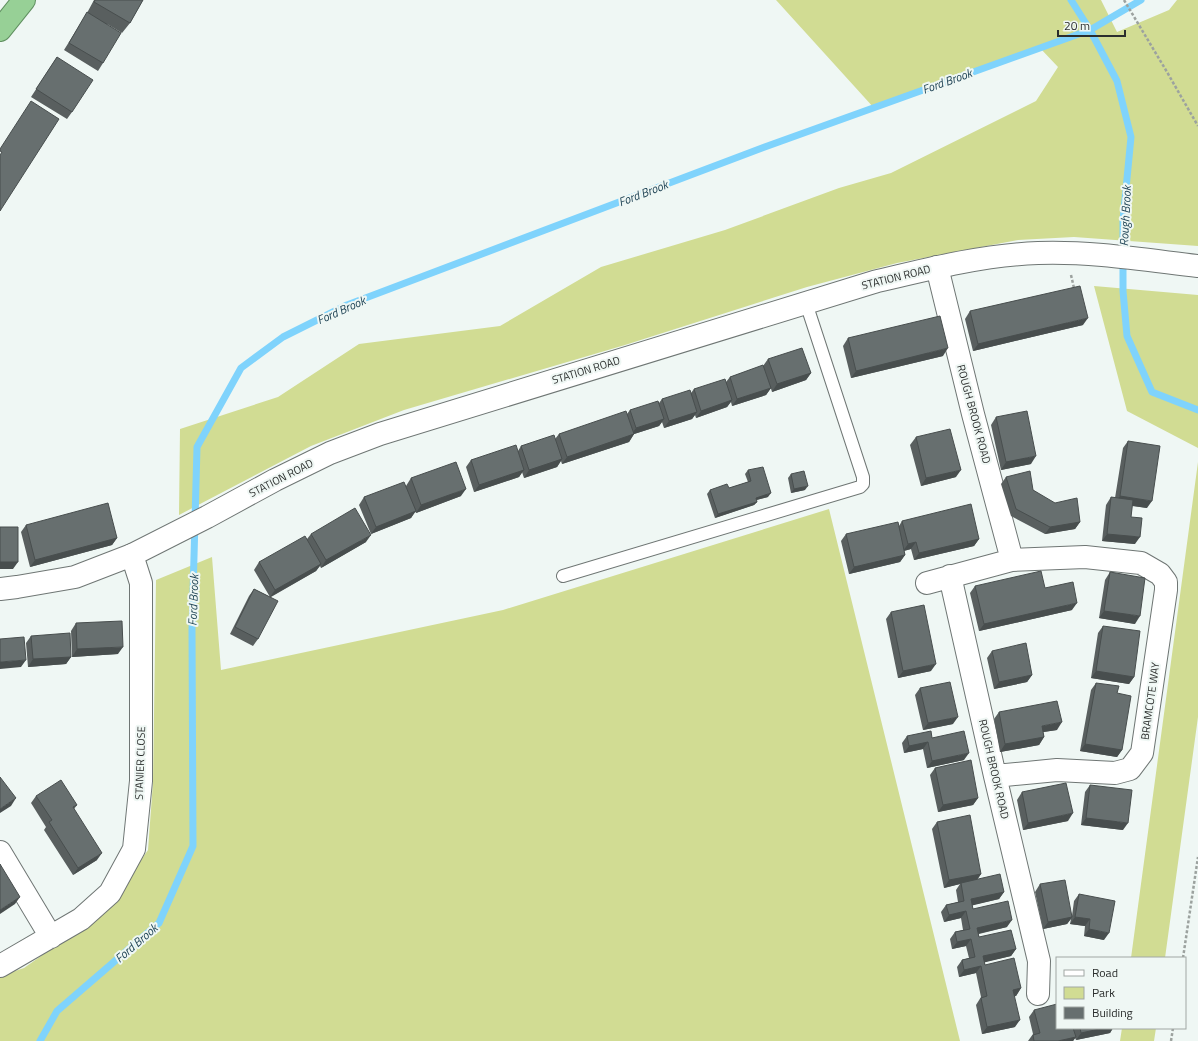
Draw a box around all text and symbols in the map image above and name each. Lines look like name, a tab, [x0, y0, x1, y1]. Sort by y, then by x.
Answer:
scale bar	[1058, 12, 1125, 38]
text: 20 m	[1064, 16, 1090, 35]
water label: Ford Brook	[920, 63, 976, 99]
water label: Ford Brook	[616, 174, 672, 211]
water label: Rough Brook	[1114, 184, 1136, 247]
street label: STATION ROAD	[860, 261, 932, 293]
water label: Ford Brook	[314, 290, 370, 329]
street label: STATION ROAD	[550, 352, 622, 388]
street label: ROUGH BROOK ROAD	[953, 363, 995, 465]
street label: STATION ROAD	[246, 455, 316, 501]
water label: Ford Brook	[183, 572, 203, 626]
street label: BRAMCOTE WAY	[1137, 661, 1163, 741]
street label: ROUGH BROOK ROAD	[975, 717, 1013, 821]
street label: STANIER CLOSE	[131, 726, 149, 800]
water label: Ford Brook	[110, 918, 163, 967]
legend	[1056, 957, 1186, 1029]
text: Road	[1092, 963, 1118, 982]
text: Park	[1092, 983, 1115, 1002]
text: Building	[1092, 1003, 1133, 1022]

